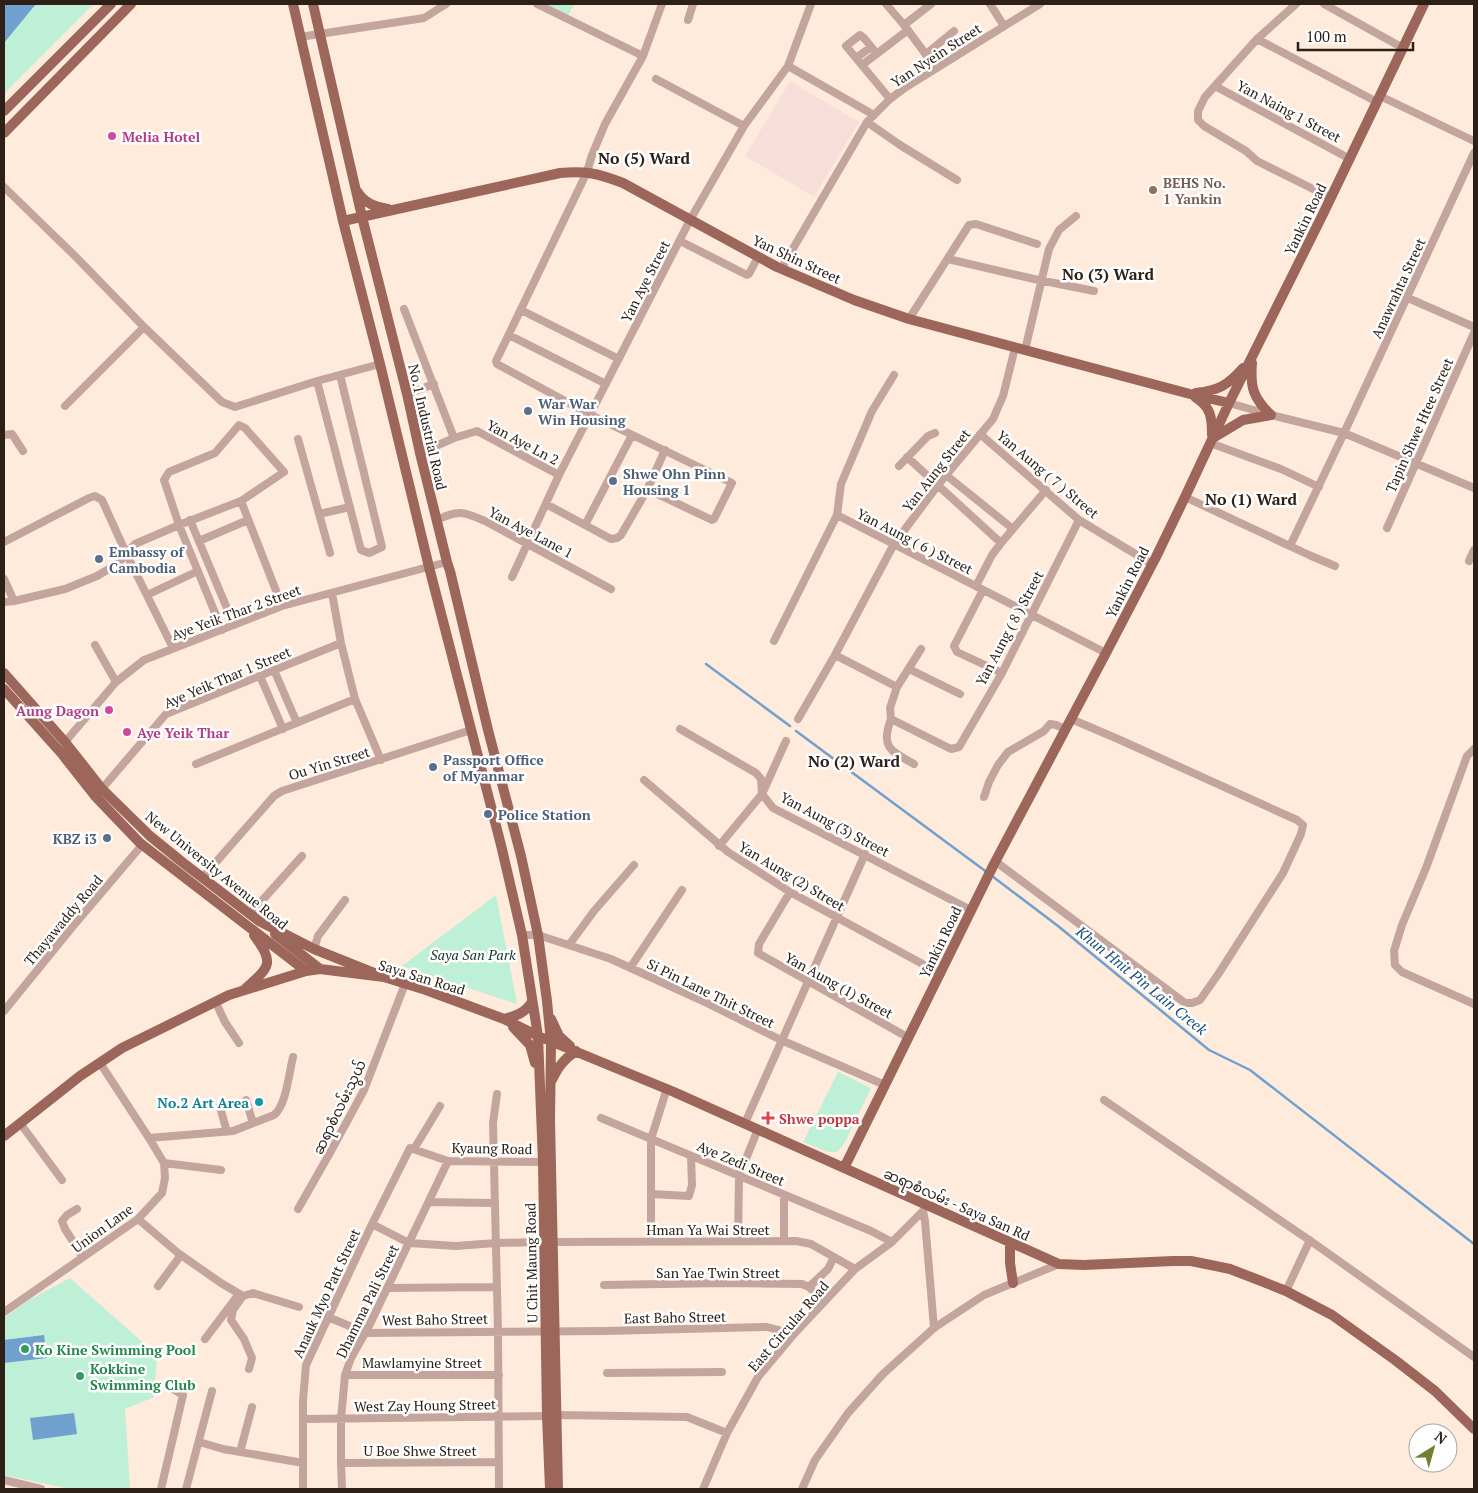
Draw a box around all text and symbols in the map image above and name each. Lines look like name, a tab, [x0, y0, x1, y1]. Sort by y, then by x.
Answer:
street label: Yan Nyein Street	[887, 18, 985, 91]
scale bar	[1298, 20, 1413, 52]
text: 100 m	[1306, 26, 1347, 46]
street label: Yan Naing 1 Street	[1234, 76, 1345, 147]
place label: Melia Hotel	[122, 127, 201, 146]
marker: Melia Hotel	[106, 130, 118, 142]
district label: No (5) Ward	[598, 147, 690, 169]
place label: BEHS No. 1 Yankin	[1163, 173, 1226, 208]
street label: Yankin Road	[1279, 180, 1331, 258]
marker: BEHS No. 1 Yankin	[1147, 184, 1159, 196]
street label: Yan Shin Street	[750, 230, 845, 288]
street label: Anawrahta Street	[1366, 234, 1430, 341]
street label: Yan Aye Street	[616, 236, 674, 325]
district label: No (3) Ward	[1062, 263, 1154, 285]
street label: Tapin Shwe Htee Street	[1381, 354, 1458, 495]
street label: No.1 Industrial Road	[404, 362, 452, 492]
place label: War War Win Housing	[538, 394, 627, 429]
marker: War War Win Housing	[522, 405, 534, 417]
street label: Yan Aye Ln 2	[484, 415, 562, 469]
street label: Yan Aung Street	[898, 424, 975, 515]
street label: Yan Aung ( 7 ) Street	[993, 426, 1104, 523]
place label: Shwe Ohn Pinn Housing 1	[623, 464, 726, 499]
marker: Shwe Ohn Pinn Housing 1	[607, 475, 619, 487]
district label: No (1) Ward	[1205, 488, 1297, 510]
street label: Yan Aye Lane 1	[485, 502, 577, 562]
street label: Yan Aung ( 6 ) Street	[854, 504, 977, 579]
place label: Embassy of Cambodia	[109, 542, 186, 577]
street label: Yankin Road	[1101, 543, 1153, 621]
marker: Embassy of Cambodia	[93, 553, 105, 565]
street label: Yan Aung ( 8 ) Street	[971, 566, 1048, 689]
street label: Aye Yeik Thar 2 Street	[169, 579, 304, 644]
street label: Aye Yeik Thar 1 Street	[161, 641, 294, 712]
place label: Aung Dagon	[16, 701, 99, 720]
marker: Aung Dagon	[103, 704, 115, 716]
place label: Aye Yeik Thar	[137, 723, 229, 742]
marker: Aye Yeik Thar	[121, 726, 133, 738]
street label: Ou Yin Street	[286, 741, 373, 784]
place label: Passport Office of Myanmar	[443, 750, 544, 785]
district label: No (2) Ward	[808, 750, 900, 772]
marker: Passport Office of Myanmar	[427, 761, 439, 773]
street label: Yan Aung (3) Street	[777, 787, 894, 861]
place label: Police Station	[498, 805, 591, 824]
street label: New University Avenue Road	[142, 807, 292, 934]
marker: Police Station	[482, 808, 494, 820]
place label: KBZ i3	[53, 829, 97, 848]
marker: KBZ i3	[101, 832, 113, 844]
street label: Yan Aung (2) Street	[735, 837, 849, 916]
street label: Thayawaddy Road	[20, 871, 107, 969]
street label: Yankin Road	[914, 903, 966, 981]
water label: Khun Hnit Pin Lain Creek	[1072, 920, 1212, 1040]
park label: Saya San Park	[430, 945, 516, 964]
street label: Yan Aung (1) Street	[782, 947, 897, 1023]
street label: Si Pin Lane Thit Street	[644, 954, 779, 1033]
street label: Saya San Road	[376, 955, 468, 999]
street label: ဆရာစံလမ်းသွယ်	[308, 1057, 373, 1159]
place label: No.2 Art Area	[157, 1093, 249, 1112]
marker: No.2 Art Area	[253, 1096, 265, 1108]
place label: Shwe poppa	[779, 1109, 860, 1128]
marker: Shwe poppa	[761, 1111, 775, 1125]
street label: Aye Zedi Street	[694, 1136, 789, 1190]
street label: Kyaung Road	[451, 1138, 533, 1158]
street label: ဆရာစံလမ်း - Saya San Rd	[880, 1163, 1033, 1248]
street label: Union Lane	[67, 1199, 137, 1257]
street label: U Chit Maung Road	[520, 1202, 542, 1323]
street label: Hman Ya Wai Street	[646, 1220, 771, 1239]
street label: Anauk Myo Patt Street	[288, 1225, 365, 1361]
street label: Dhamma Pali Street	[331, 1240, 403, 1361]
street label: San Yae Twin Street	[656, 1263, 781, 1282]
street label: East Circular Road	[743, 1276, 833, 1375]
street label: East Baho Street	[624, 1307, 727, 1327]
street label: West Baho Street	[382, 1309, 489, 1329]
place label: Ko Kine Swimming Pool	[35, 1340, 196, 1359]
marker: Ko Kine Swimming Pool	[19, 1343, 31, 1355]
street label: Mawlamyine Street	[362, 1353, 483, 1372]
place label: Kokkine Swimming Club	[90, 1359, 195, 1394]
marker: Kokkine Swimming Club	[74, 1370, 86, 1382]
street label: West Zay Houng Street	[354, 1394, 497, 1416]
north arrow	[1408, 1423, 1458, 1473]
text: N	[1431, 1426, 1451, 1448]
street label: U Boe Shwe Street	[363, 1441, 477, 1460]

